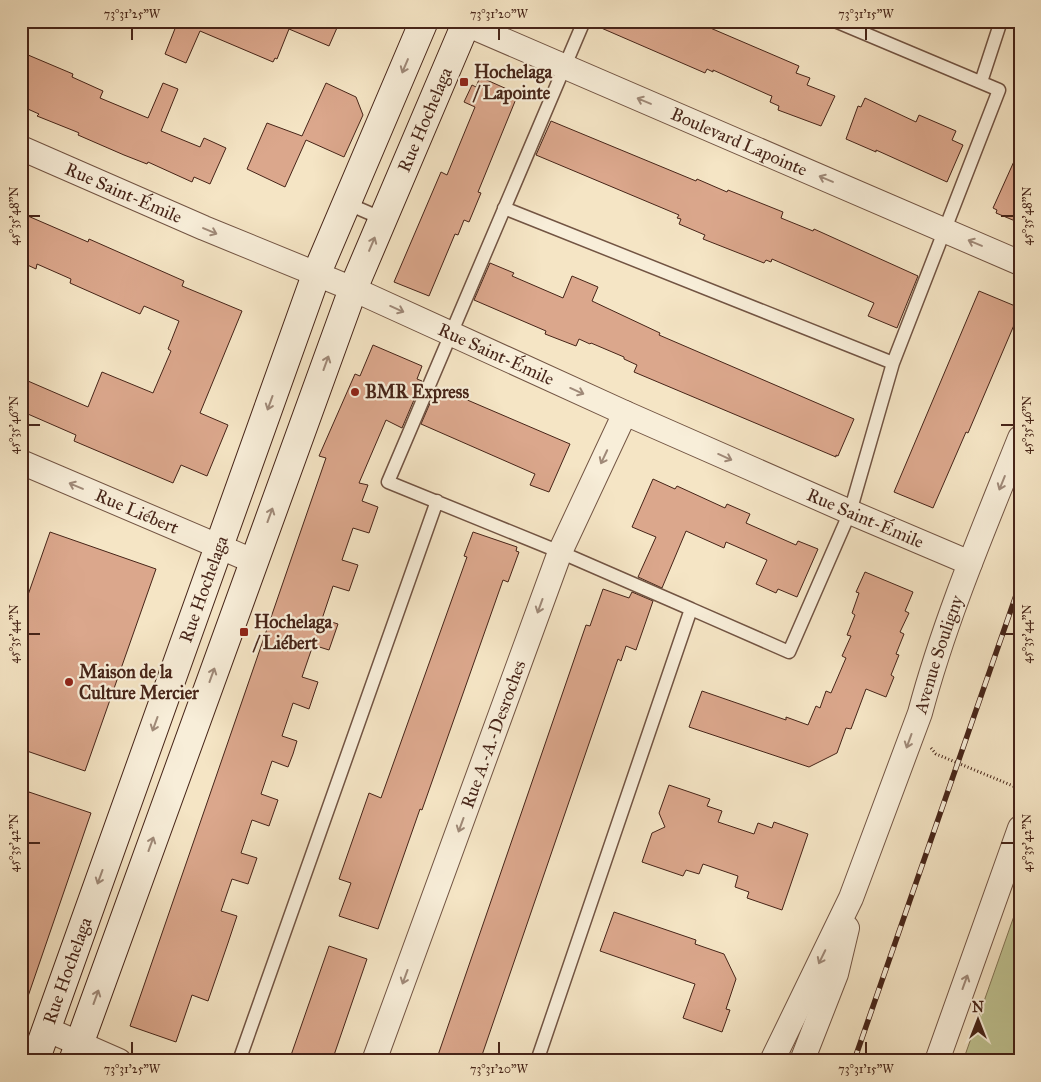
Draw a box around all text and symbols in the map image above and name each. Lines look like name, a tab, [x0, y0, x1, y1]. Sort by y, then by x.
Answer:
text: 73°31'25"W	[104, 7, 161, 21]
text: 73°31'20"W	[470, 7, 529, 21]
text: 73°31'15"W	[838, 7, 894, 21]
one-way arrow	[399, 58, 409, 73]
place label: Hochelaga / Lapointe	[472, 61, 552, 105]
street label: Rue Hochelaga	[393, 64, 457, 176]
marker: Hochelaga / Lapointe	[458, 76, 470, 88]
one-way arrow	[637, 96, 652, 106]
street label: Boulevard Lapointe	[667, 103, 811, 181]
street label: Rue Saint-Émile	[62, 158, 185, 228]
one-way arrow	[819, 174, 834, 184]
text: 45°35'48"N	[7, 187, 21, 245]
text: 45°35'48"N	[1020, 187, 1034, 245]
one-way arrow	[202, 226, 217, 236]
one-way arrow	[367, 237, 377, 252]
one-way arrow	[968, 238, 983, 248]
one-way arrow	[389, 305, 404, 315]
street label: Rue Saint-Émile	[435, 318, 558, 390]
one-way arrow	[322, 355, 331, 371]
place label: BMR Express	[365, 381, 469, 404]
marker: BMR Express	[349, 386, 361, 398]
one-way arrow	[569, 387, 584, 396]
one-way arrow	[265, 394, 274, 410]
text: 45°35'46"N	[7, 396, 21, 454]
text: 45°35'46"N	[1020, 396, 1034, 454]
one-way arrow	[599, 449, 609, 464]
one-way arrow	[717, 453, 732, 463]
one-way arrow	[997, 475, 1006, 490]
one-way arrow	[69, 480, 84, 490]
street label: Rue Saint-Émile	[803, 483, 927, 553]
street label: Rue Liébert	[92, 484, 183, 539]
one-way arrow	[266, 508, 275, 523]
street label: Rue Hochelaga	[175, 533, 233, 646]
street label: Avenue Souligny	[909, 592, 968, 717]
one-way arrow	[535, 598, 544, 613]
text: 45°35'44"N	[7, 604, 21, 664]
text: 45°35'44"N	[1020, 604, 1034, 664]
place label: Hochelaga / Liébert	[252, 611, 332, 654]
marker: Hochelaga / Liébert	[238, 626, 250, 638]
street label: Rue A.-A.-Desroches	[456, 657, 531, 811]
place label: Maison de la Culture Mercier	[79, 661, 200, 704]
one-way arrow	[208, 667, 217, 683]
marker: Maison de la Culture Mercier	[63, 676, 75, 688]
one-way arrow	[150, 716, 159, 731]
one-way arrow	[904, 733, 913, 748]
text: 45°35'42"N	[7, 814, 21, 872]
text: 45°35'42"N	[1020, 814, 1034, 872]
one-way arrow	[456, 816, 465, 832]
one-way arrow	[147, 837, 156, 852]
one-way arrow	[95, 869, 104, 885]
street label: Rue Hochelaga	[38, 914, 97, 1027]
one-way arrow	[817, 949, 826, 964]
one-way arrow	[400, 969, 409, 984]
one-way arrow	[961, 975, 970, 990]
one-way arrow	[92, 989, 101, 1005]
north arrow	[954, 994, 1004, 1044]
text: N	[972, 999, 984, 1016]
text: 73°31'25"W	[104, 1062, 161, 1076]
text: 73°31'20"W	[470, 1062, 529, 1076]
text: 73°31'15"W	[838, 1062, 894, 1076]

